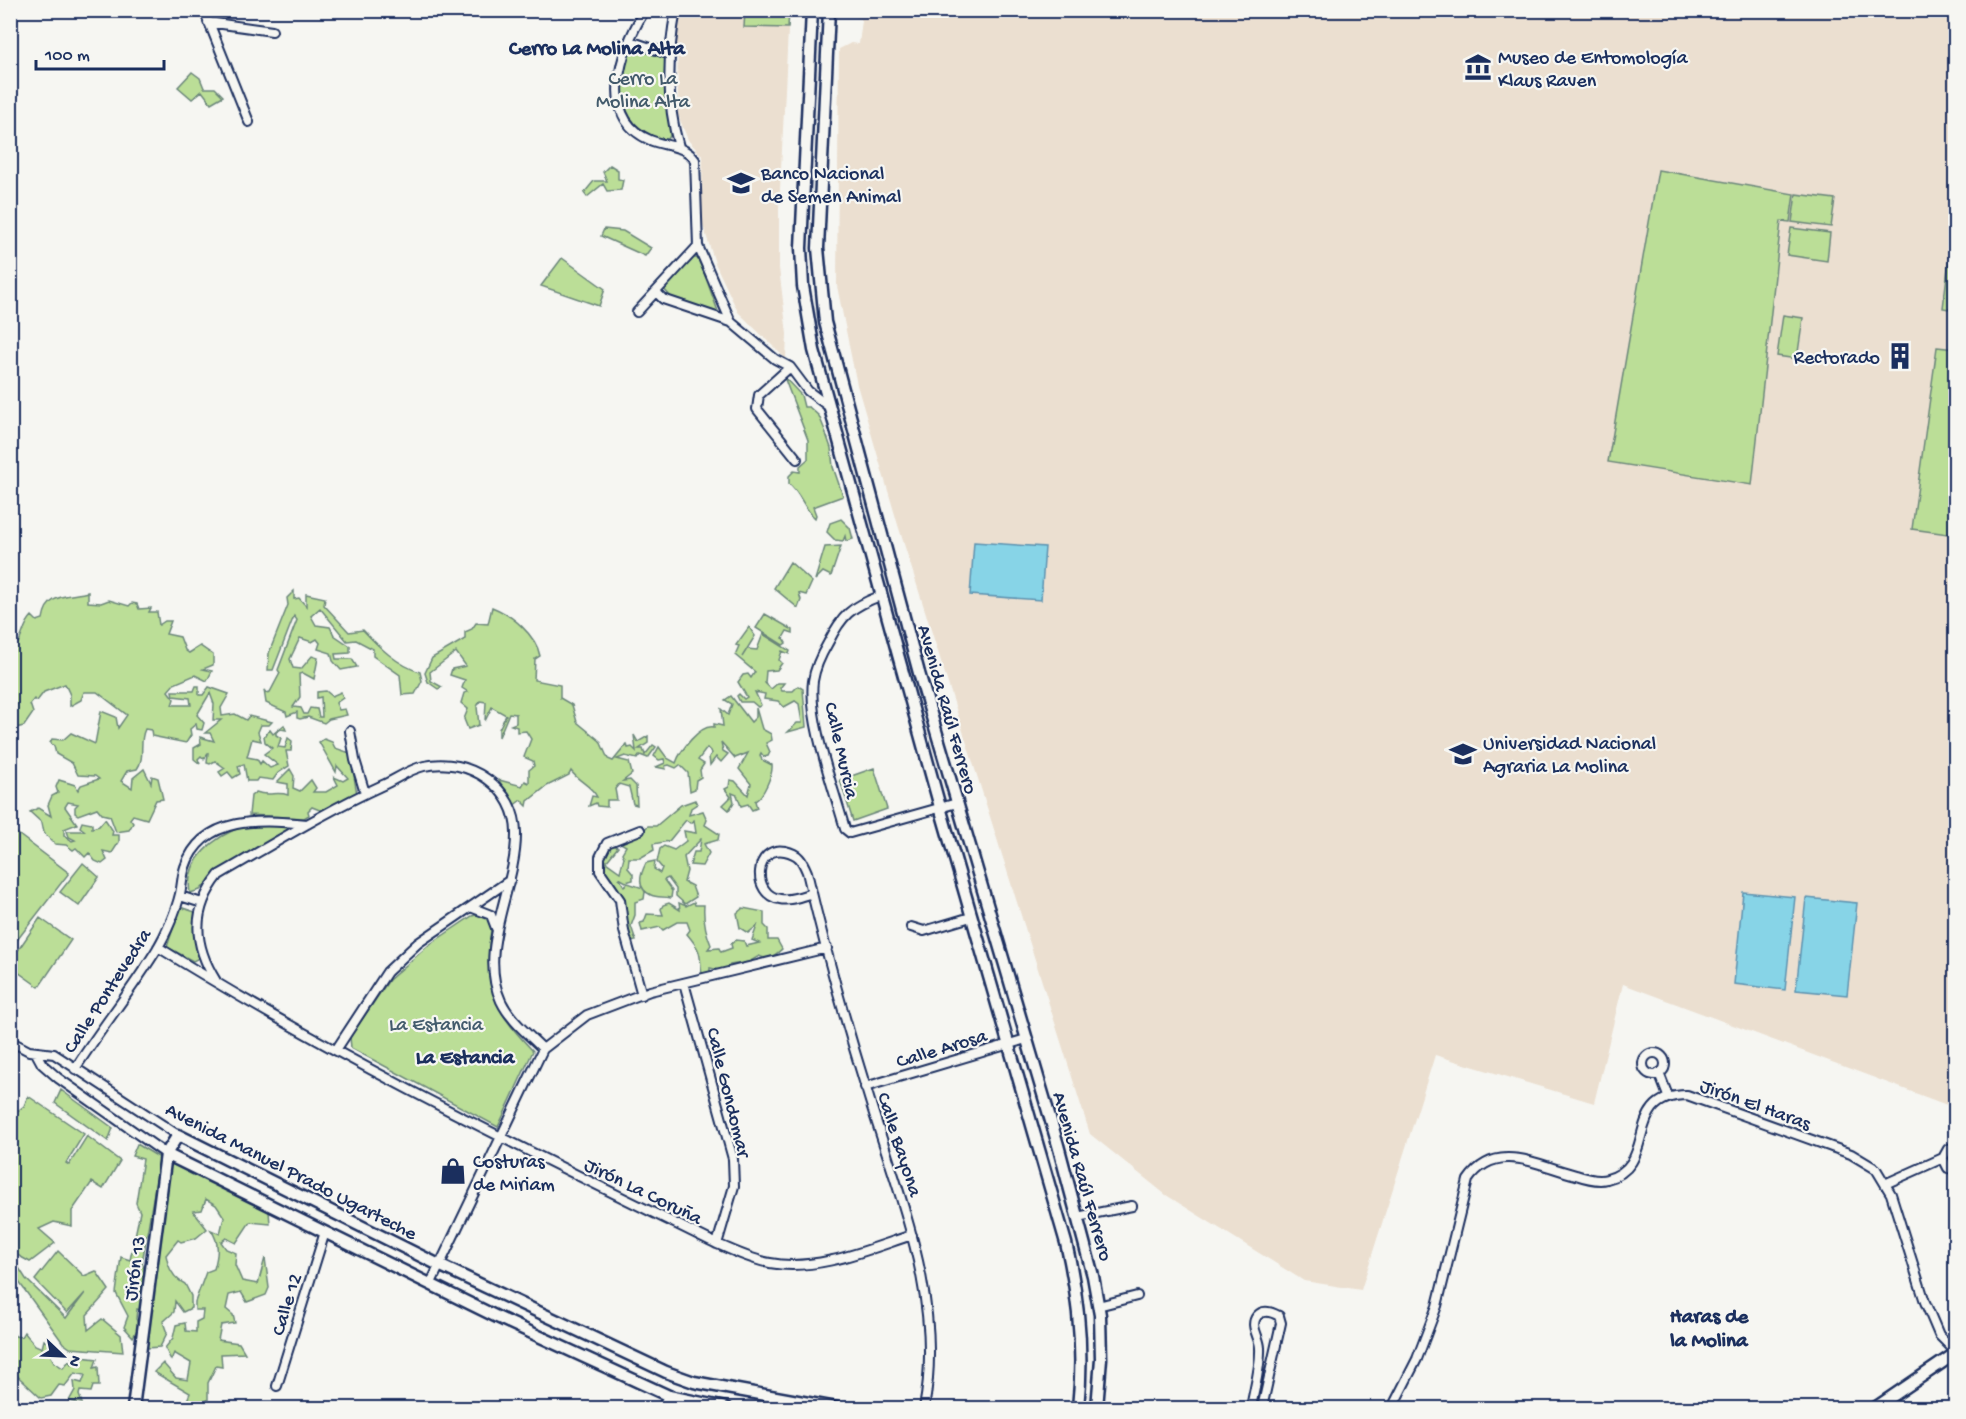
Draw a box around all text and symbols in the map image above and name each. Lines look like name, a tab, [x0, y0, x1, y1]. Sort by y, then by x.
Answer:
scale bar	[36, 33, 164, 71]
district label: Cerro La Molina Alta	[508, 38, 686, 63]
text: 100 m	[44, 46, 90, 67]
place label: Museo de Entomología Klaus Raven	[1498, 48, 1688, 94]
museum icon: Museo de Entomología Klaus Raven	[1463, 52, 1493, 82]
park label: Cerro La Molina Alta	[596, 69, 691, 115]
place label: Banco Nacional de Semen Animal	[760, 164, 901, 210]
school or university icon: Banco Nacional de Semen Animal	[726, 168, 756, 198]
building icon: Rectorado	[1885, 341, 1915, 371]
place label: Rectorado	[1794, 348, 1880, 371]
street label: Avenida Raúl Ferrero	[910, 623, 981, 797]
street label: Calle Murcia	[817, 700, 862, 802]
place label: Universidad Nacional Agraria La Molina	[1483, 734, 1656, 780]
school or university icon: Universidad Nacional Agraria La Molina	[1448, 739, 1478, 769]
street label: Calle Pontevedra	[60, 924, 158, 1059]
park label: La Estancia	[389, 1015, 484, 1038]
street label: Calle Arosa	[894, 1025, 991, 1075]
street label: Calle Gondomar	[699, 1026, 754, 1162]
district label: La Estancia	[416, 1047, 516, 1072]
street label: Jirón El Haras	[1696, 1076, 1814, 1137]
street label: Calle Bayona	[870, 1090, 926, 1201]
street label: Avenida Raúl Ferrero	[1045, 1090, 1116, 1264]
street label: Avenida Manuel Prado Ugarteche	[161, 1100, 421, 1247]
place label: Costuras de Miriam	[473, 1152, 555, 1198]
street label: Jirón La Coruña	[580, 1155, 706, 1232]
shop icon: Costuras de Miriam	[438, 1156, 468, 1186]
street label: Jirón 13	[121, 1235, 152, 1302]
street label: Calle 12	[268, 1271, 309, 1339]
district label: Haras de la Molina	[1669, 1306, 1749, 1355]
north arrow	[33, 1326, 93, 1386]
text: N	[63, 1352, 84, 1370]

